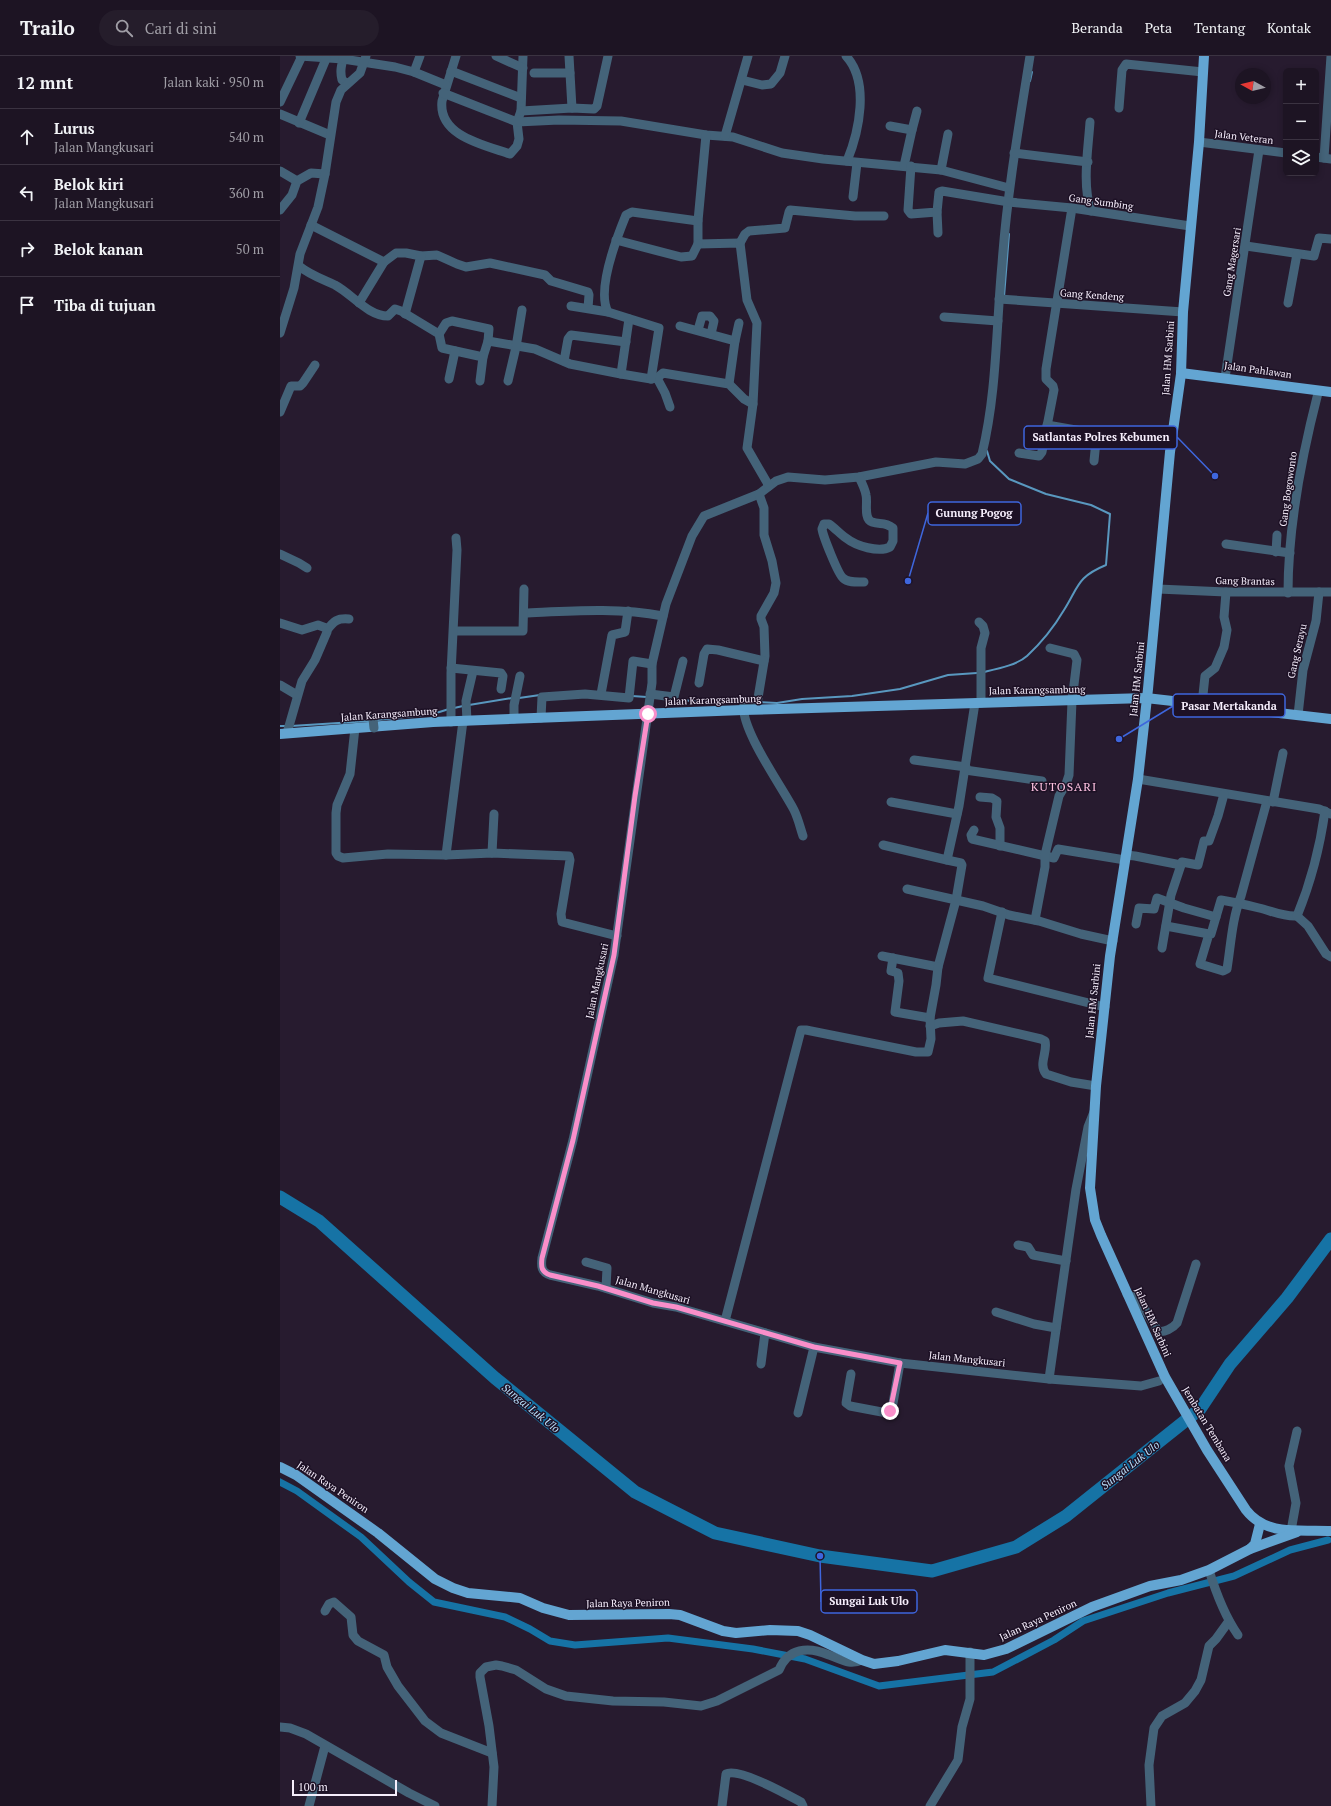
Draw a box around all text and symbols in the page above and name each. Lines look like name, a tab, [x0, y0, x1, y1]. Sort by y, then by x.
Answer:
search box	[99, 10, 379, 46]
text: Trailo	[20, 15, 75, 40]
icon: search	[113, 17, 135, 39]
text: Cari di sini	[145, 18, 217, 38]
text: Beranda	[1071, 18, 1123, 37]
text: Peta	[1145, 18, 1172, 37]
text: Tentang	[1194, 18, 1245, 37]
text: Kontak	[1267, 18, 1311, 37]
north arrow	[1235, 68, 1271, 104]
map controls	[1283, 68, 1319, 176]
button: +	[1283, 68, 1319, 104]
text: 12 mnt	[16, 71, 73, 94]
text: Jalan kaki · 950 m	[163, 73, 264, 91]
button: −	[1283, 104, 1319, 140]
text: Lurus	[54, 118, 95, 138]
icon: ahead	[16, 126, 38, 148]
street label: Jalan Veteran	[1214, 127, 1274, 147]
text: 540 m	[229, 128, 264, 146]
text: Jalan Mangkusari	[54, 138, 154, 156]
button: layers	[1283, 140, 1319, 176]
text: Belok kiri	[54, 174, 124, 194]
icon: left	[16, 182, 38, 204]
text: 360 m	[229, 184, 264, 202]
street label: Gang Sumbing	[1068, 191, 1135, 213]
text: Jalan Mangkusari	[54, 194, 154, 212]
street label: Gang Magersari	[1220, 227, 1244, 297]
icon: right	[16, 238, 38, 260]
text: Belok kanan	[54, 239, 143, 259]
text: 50 m	[236, 240, 264, 258]
street label: Gang Kendeng	[1059, 286, 1125, 304]
icon: arrive	[16, 294, 38, 316]
text: Tiba di tujuan	[54, 295, 156, 315]
street label: Jalan HM Sarbini	[1159, 320, 1177, 396]
street label: Jalan Pahlawan	[1223, 359, 1293, 381]
callout: Satlantas Polres Kebumen	[1024, 426, 1177, 449]
text: Satlantas Polres Kebumen	[1032, 430, 1170, 444]
street label: Gang Bogowonto	[1276, 450, 1300, 527]
callout: Gunung Pogog	[928, 502, 1021, 525]
text: Gunung Pogog	[935, 506, 1013, 520]
street label: Gang Brantas	[1215, 574, 1275, 588]
street label: Gang Serayu	[1284, 622, 1310, 680]
street label: Jalan HM Sarbini	[1127, 641, 1147, 717]
street label: Jalan Karangsambung	[988, 683, 1086, 697]
street label: Jalan Karangsambung	[664, 692, 762, 708]
callout: Pasar Mertakanda	[1173, 694, 1285, 717]
text: Pasar Mertakanda	[1181, 699, 1277, 713]
street label: Jalan Karangsambung	[340, 704, 439, 724]
route start	[639, 705, 657, 723]
district label: KUTOSARI	[1031, 779, 1097, 794]
street label: Jalan Mangkusari	[583, 942, 611, 1020]
street label: Jalan HM Sarbini	[1083, 963, 1103, 1039]
street label: Jalan Mangkusari	[614, 1273, 692, 1307]
street label: Jalan HM Sarbini	[1132, 1285, 1174, 1359]
street label: Jalan Mangkusari	[928, 1349, 1006, 1369]
water label: Sungai Luk Ulo	[499, 1380, 563, 1436]
street label: Jembatan Tembana	[1179, 1384, 1235, 1464]
route end	[881, 1402, 899, 1420]
water label: Sungai Luk Ulo	[1098, 1437, 1162, 1492]
street label: Jalan Raya Peniron	[295, 1458, 371, 1516]
callout: Sungai Luk Ulo	[821, 1590, 917, 1613]
text: Sungai Luk Ulo	[829, 1594, 909, 1608]
street label: Jalan Raya Peniron	[586, 1596, 670, 1610]
street label: Jalan Raya Peniron	[997, 1596, 1079, 1644]
scale bar	[292, 1778, 397, 1797]
text: 100 m	[298, 1780, 328, 1794]

